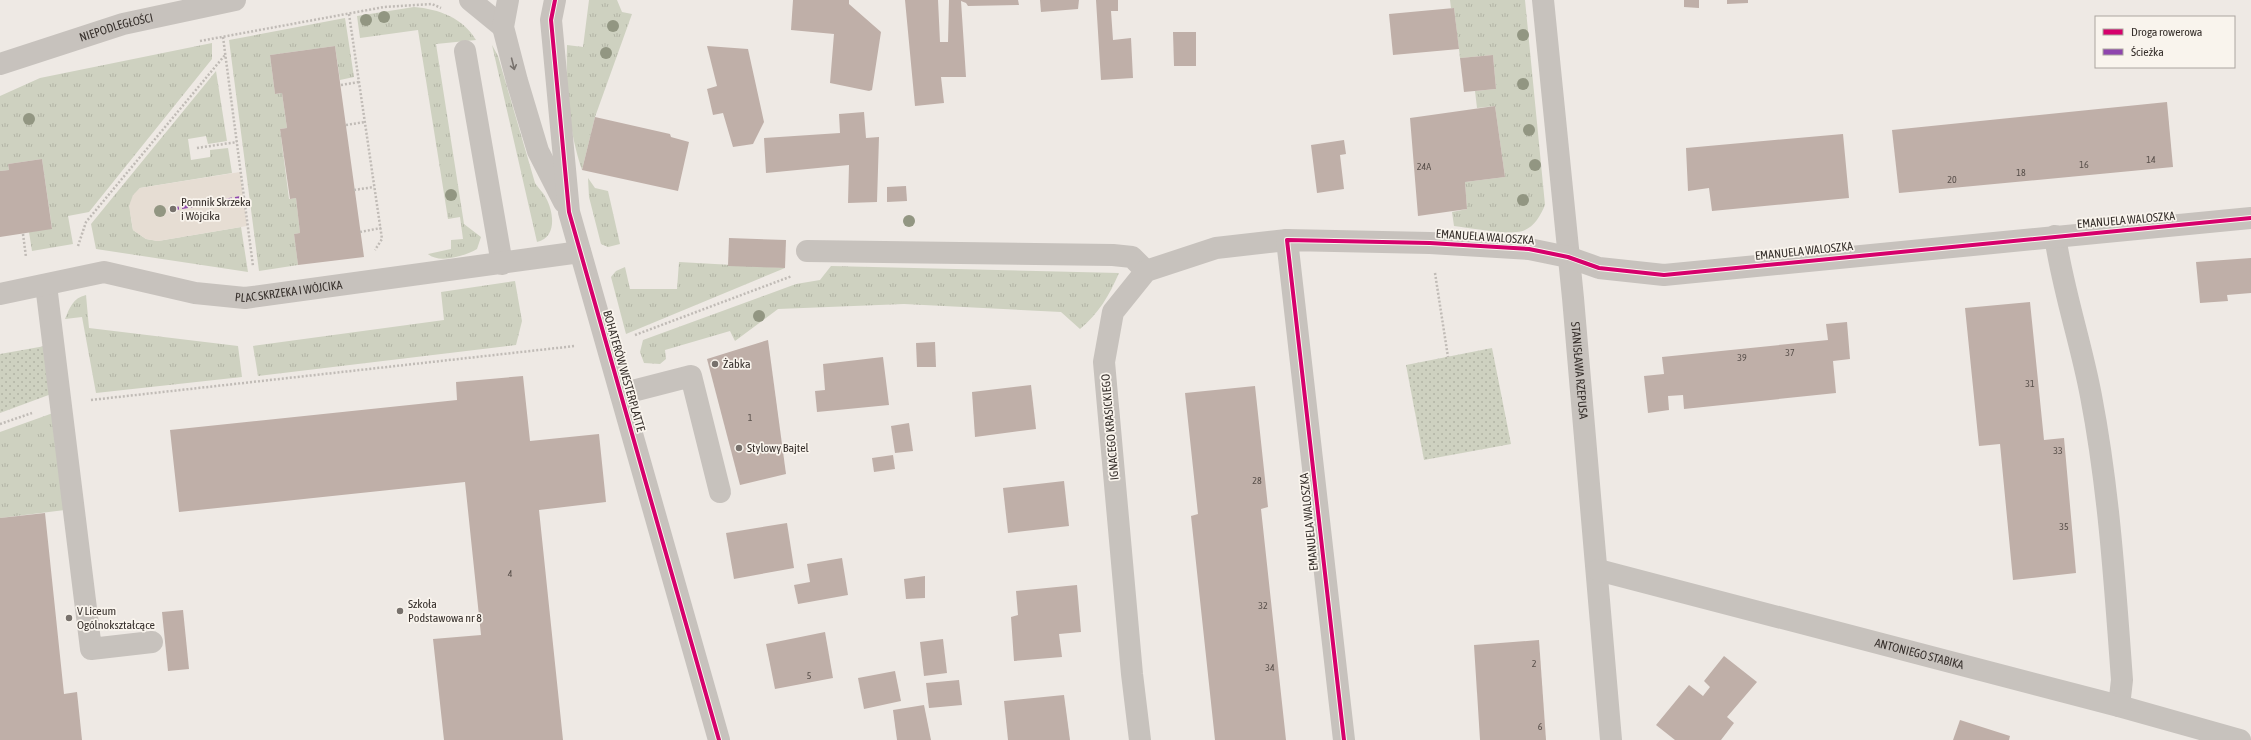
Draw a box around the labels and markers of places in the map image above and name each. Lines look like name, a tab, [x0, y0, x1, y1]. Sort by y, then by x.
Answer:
place label: Pomnik Skrzeka i Wójcika	[181, 195, 251, 223]
marker: Pomnik Skrzeka i Wójcika	[168, 204, 178, 214]
place label: Żabka	[723, 357, 751, 371]
marker: Żabka	[710, 359, 720, 369]
place label: Stylowy Bajtel	[747, 441, 810, 455]
marker: Stylowy Bajtel	[734, 443, 744, 453]
place label: Szkoła Podstawowa nr 8	[408, 597, 482, 625]
place label: V Liceum Ogólnokształcące	[77, 604, 155, 632]
marker: Szkoła Podstawowa nr 8	[395, 606, 405, 616]
marker: V Liceum Ogólnokształcące	[64, 613, 74, 623]

